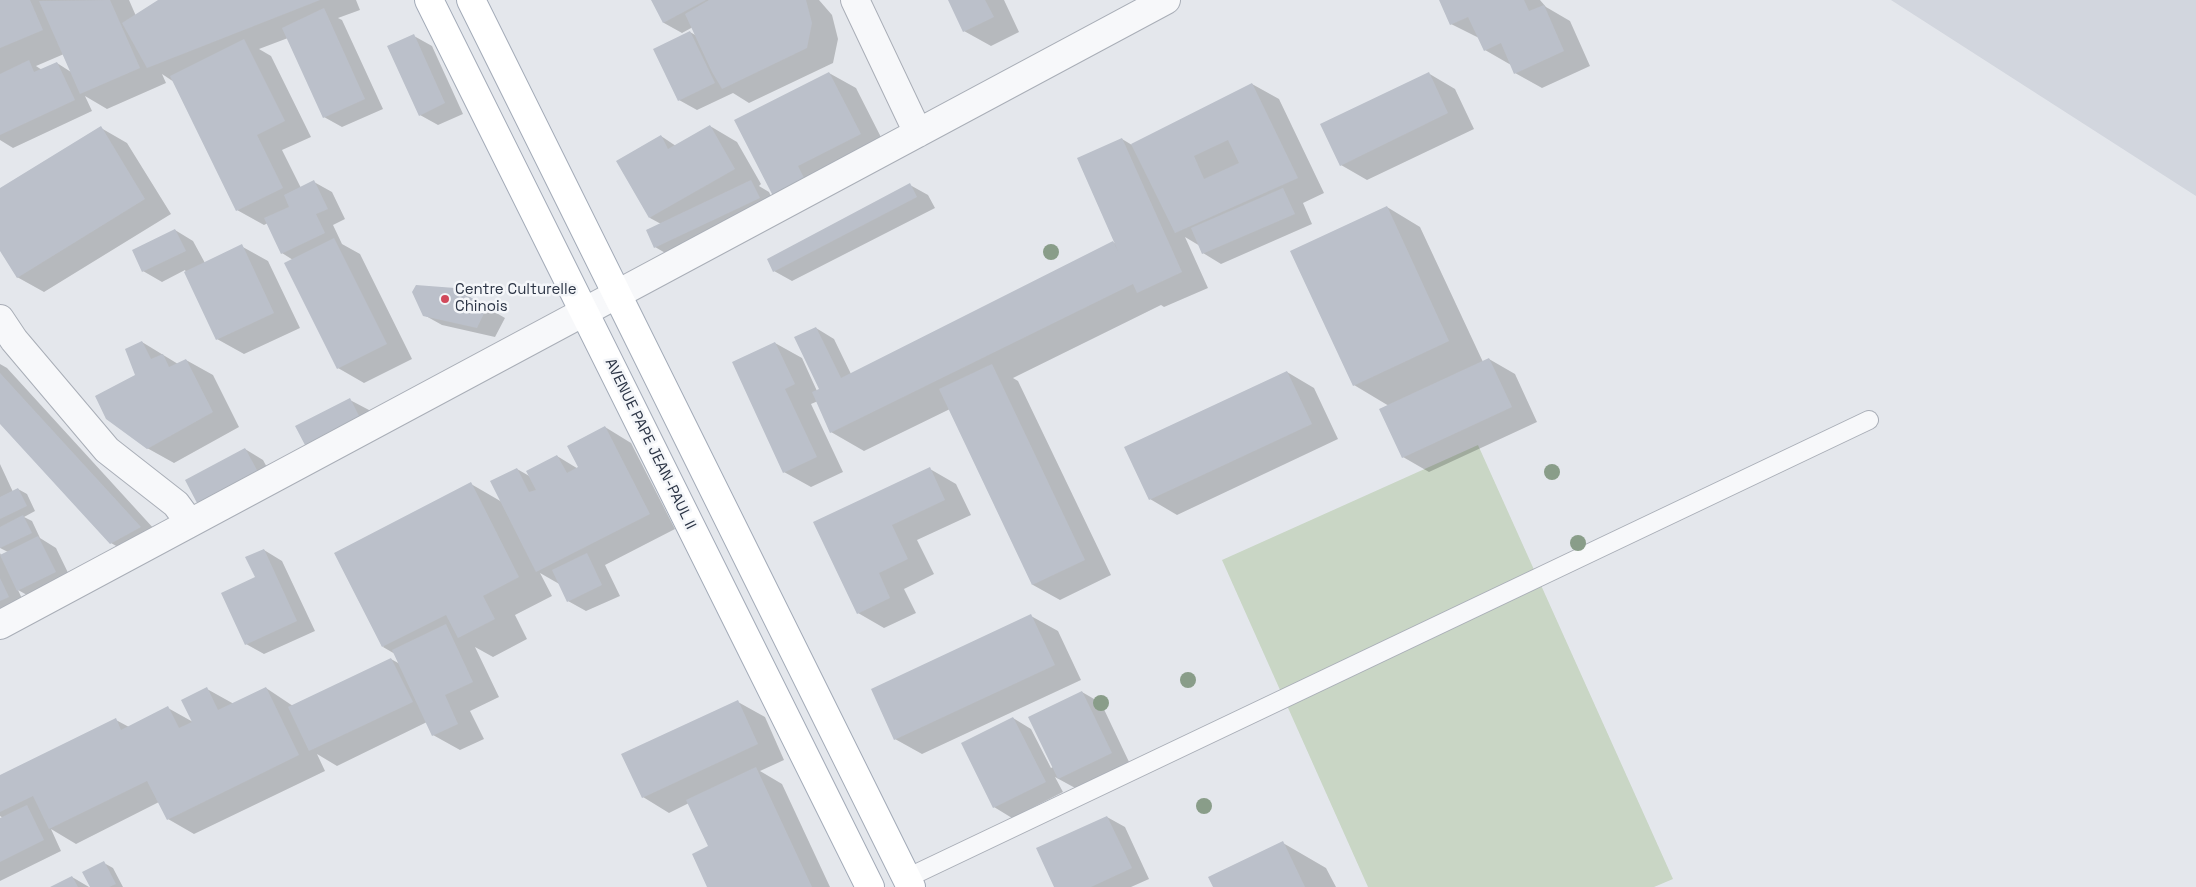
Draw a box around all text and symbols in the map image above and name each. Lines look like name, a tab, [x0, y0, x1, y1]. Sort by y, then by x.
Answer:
place label: Centre Culturelle Chinois	[455, 281, 577, 316]
marker: Centre Culturelle Chinois	[439, 293, 451, 305]
street label: AVENUE PAPE JEAN-PAUL II	[601, 356, 699, 532]

